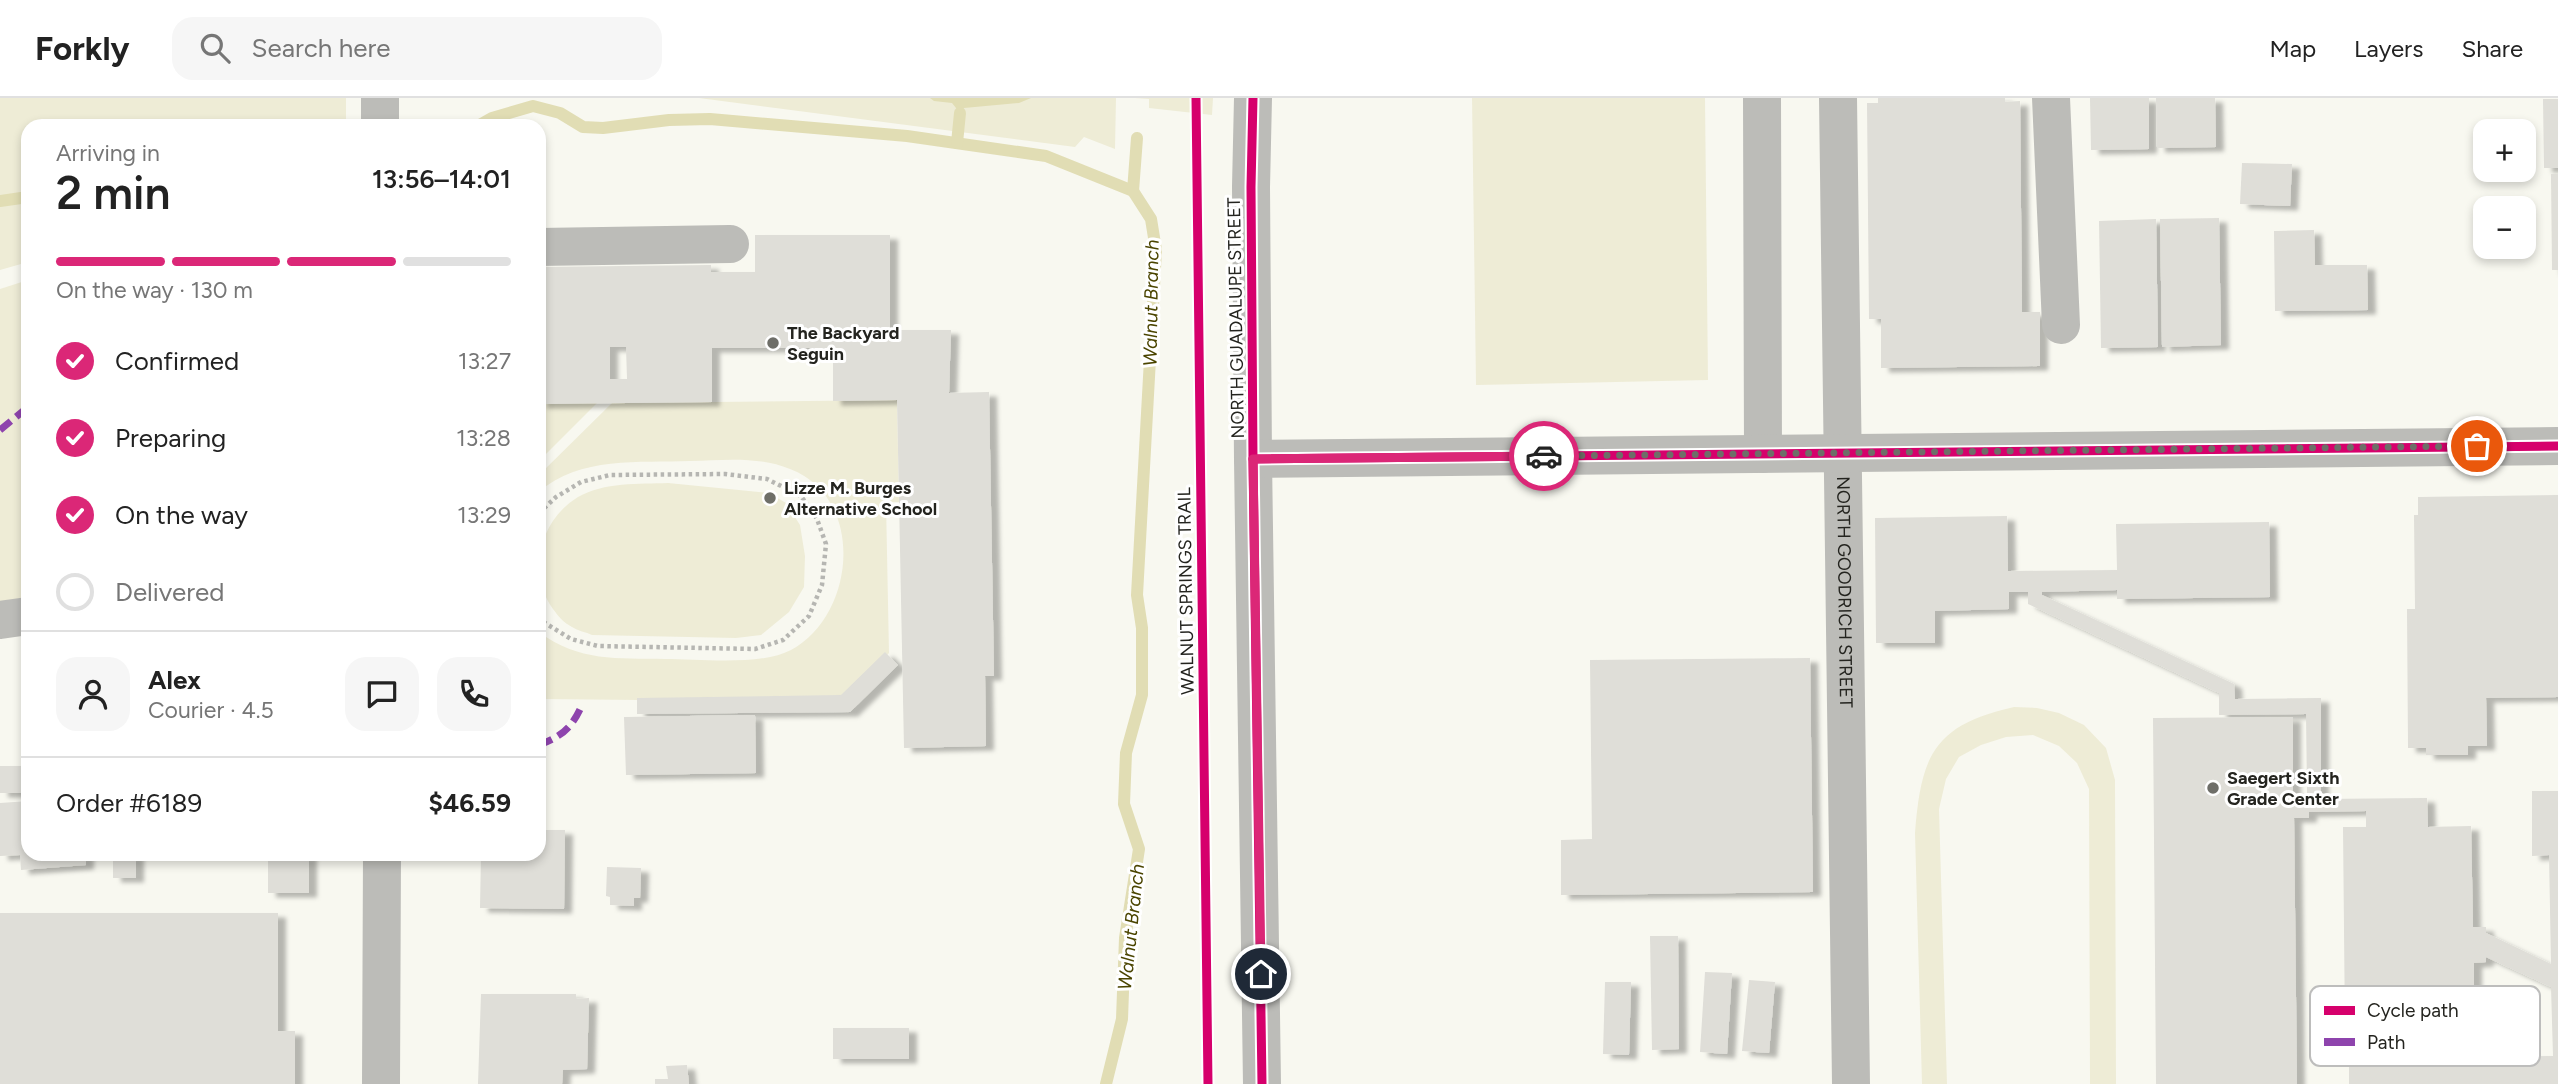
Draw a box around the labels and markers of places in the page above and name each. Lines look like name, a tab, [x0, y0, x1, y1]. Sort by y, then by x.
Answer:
place label: The Backyard Seguin	[787, 322, 899, 365]
marker: The Backyard Seguin	[765, 335, 781, 351]
pin	[2447, 416, 2507, 476]
place label: Lizze M. Burges Alternative School	[784, 477, 937, 520]
marker: Lizze M. Burges Alternative School	[762, 490, 778, 506]
place label: Saegert Sixth Grade Center	[2227, 767, 2339, 810]
marker: Saegert Sixth Grade Center	[2205, 780, 2221, 796]
pin	[1231, 944, 1291, 1004]

